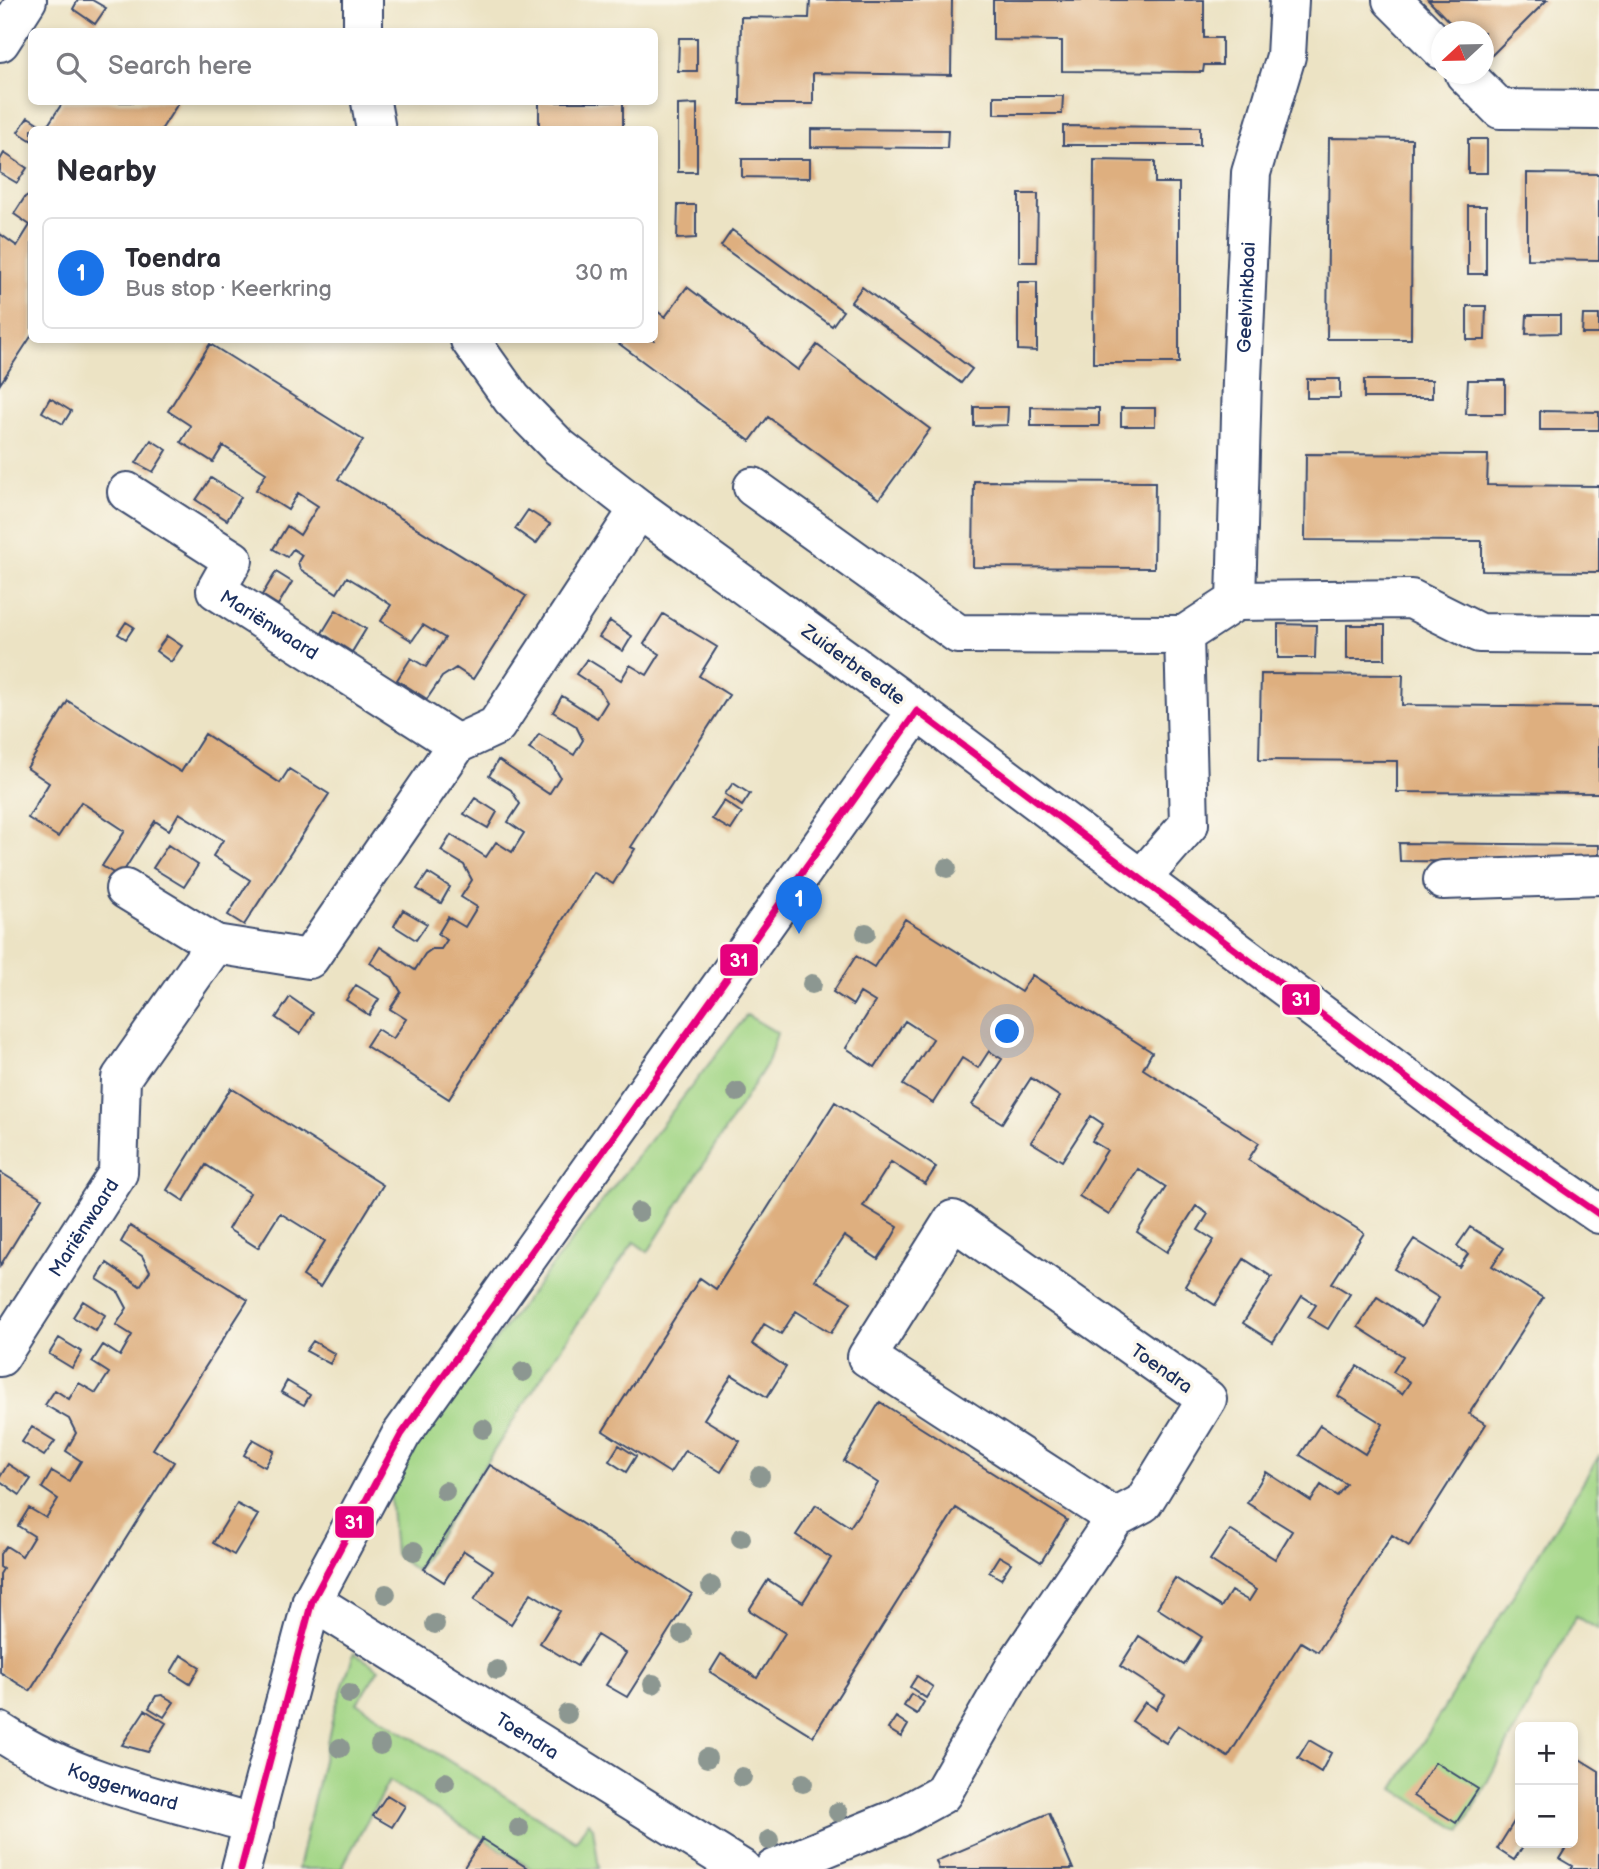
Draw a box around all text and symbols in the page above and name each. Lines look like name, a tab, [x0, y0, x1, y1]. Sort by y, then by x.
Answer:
north arrow	[1431, 21, 1494, 84]
search box	[28, 28, 658, 105]
icon: search	[52, 48, 90, 86]
text: Search here	[108, 51, 252, 82]
text: Nearby	[56, 154, 156, 190]
street label: Geelvinkbaai	[1233, 241, 1261, 354]
text: Toendra	[125, 244, 221, 275]
text: 1	[76, 259, 86, 287]
text: 30 m	[575, 259, 628, 287]
text: Bus stop · Keerkring	[125, 275, 332, 303]
street label: Mariënwaard	[215, 586, 322, 665]
street label: Zuiderbreedte	[796, 619, 909, 710]
pin: 1	[776, 876, 822, 934]
line badge: 31	[719, 943, 759, 977]
text: 31	[729, 950, 749, 973]
line badge: 31	[1281, 983, 1321, 1016]
text: 31	[1291, 989, 1311, 1012]
your location	[990, 1014, 1024, 1048]
street label: Mariënwaard	[44, 1175, 124, 1282]
street label: Toendra	[1126, 1340, 1197, 1399]
line badge: 31	[334, 1505, 375, 1539]
text: 31	[344, 1512, 364, 1535]
street label: Toendra	[491, 1708, 563, 1765]
map controls	[1515, 1722, 1578, 1848]
button: +	[1515, 1722, 1578, 1785]
street label: Koggerwaard	[64, 1759, 180, 1816]
button: −	[1515, 1785, 1578, 1848]

